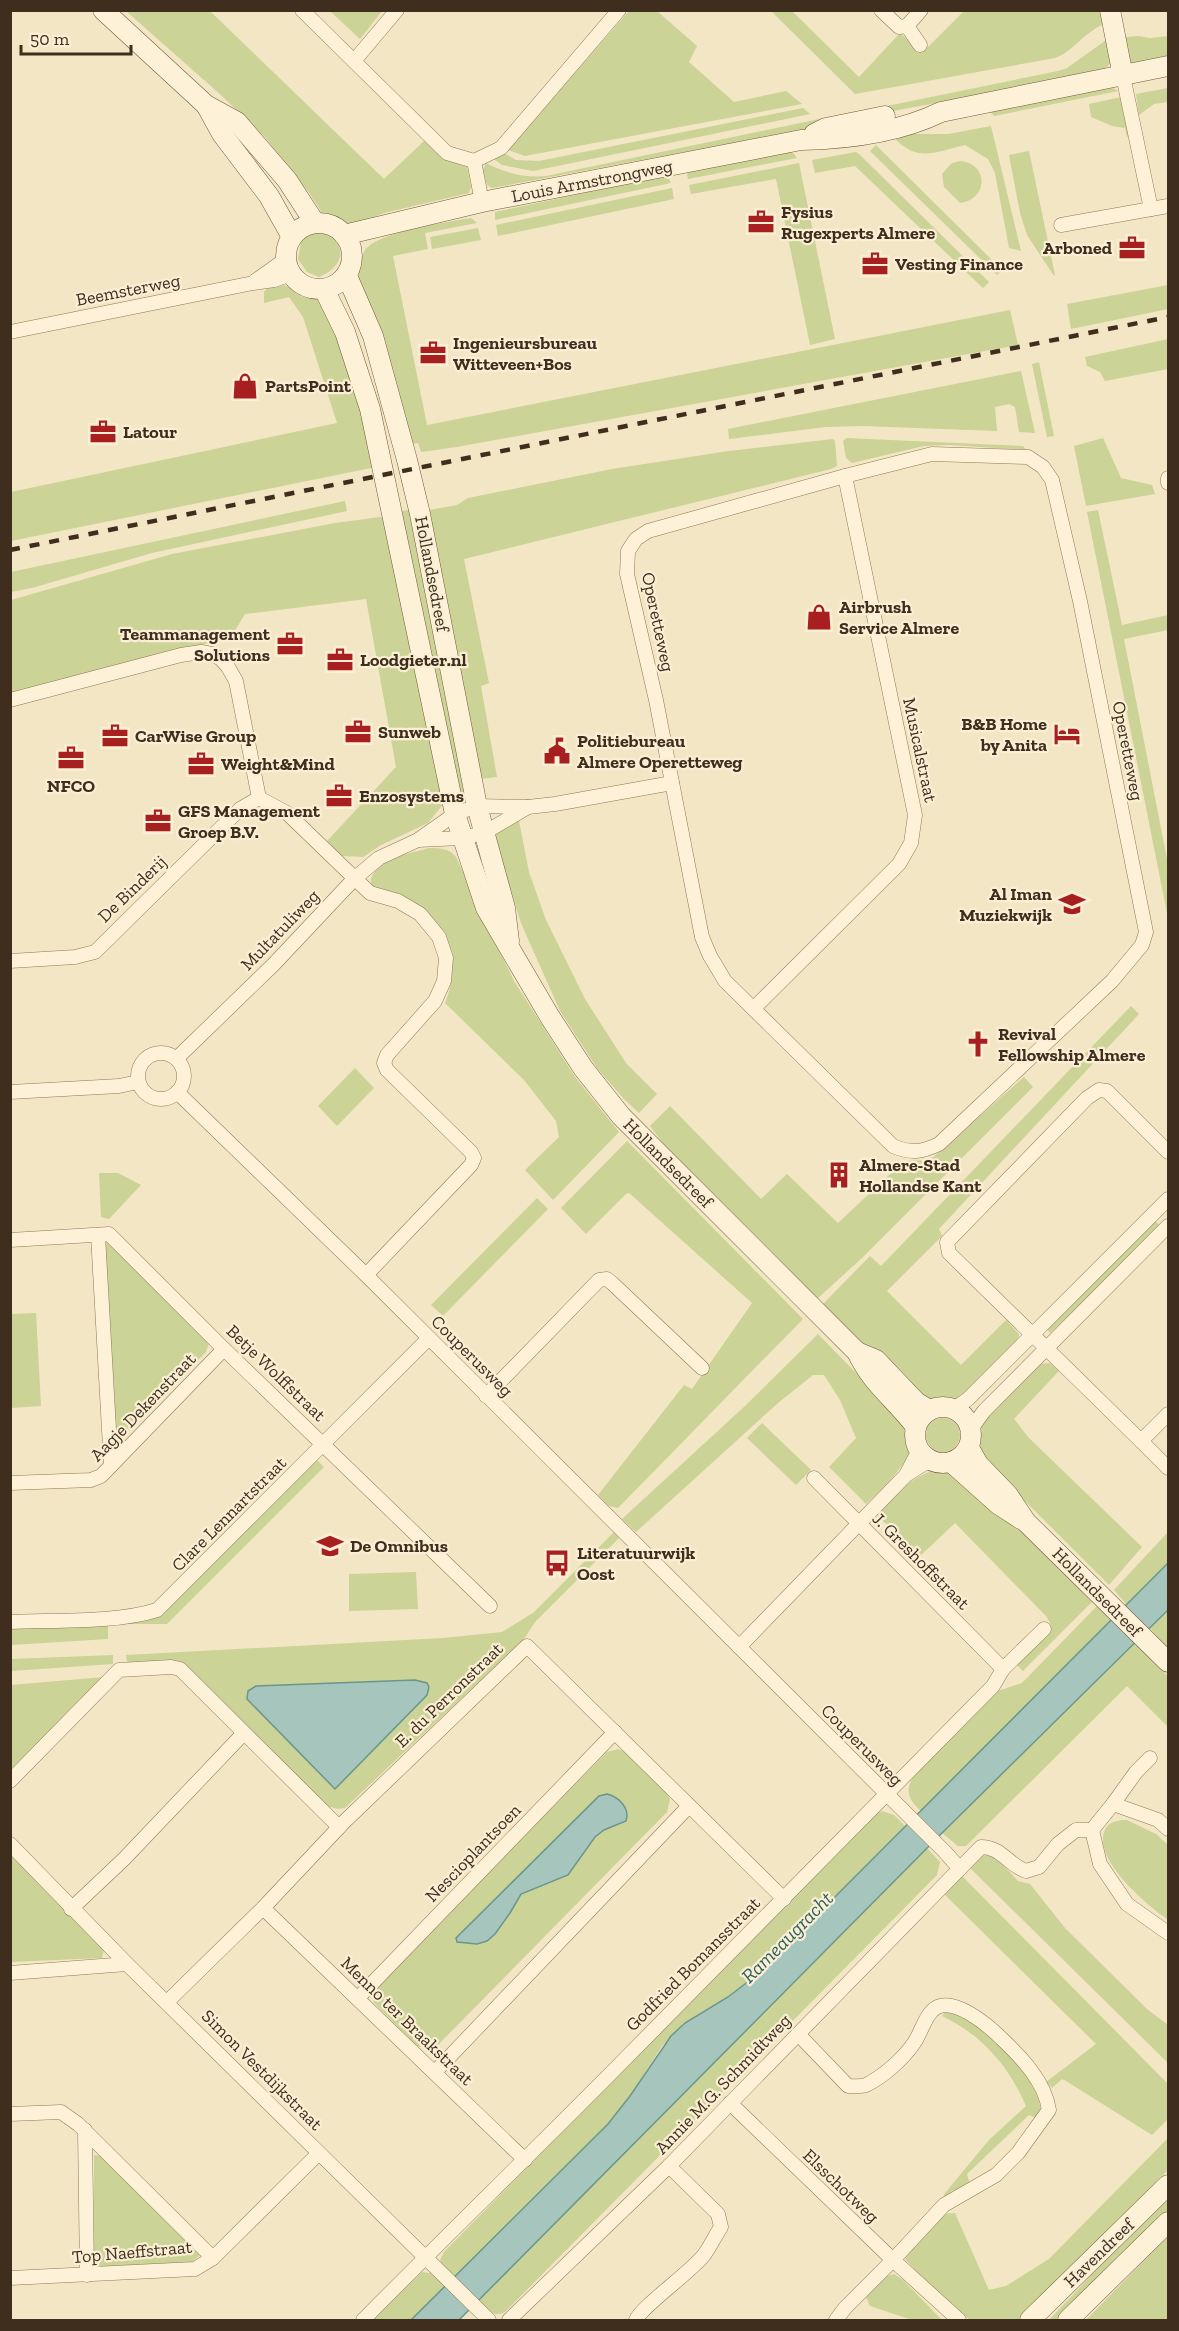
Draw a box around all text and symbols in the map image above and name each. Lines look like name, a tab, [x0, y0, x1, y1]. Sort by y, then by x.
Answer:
scale bar	[21, 18, 130, 56]
text: 50 m	[30, 28, 70, 50]
street label: Louis Armstrongweg	[509, 155, 675, 207]
place label: Fysius Rugexperts Almere	[781, 201, 936, 244]
office icon: Fysius Rugexperts Almere	[746, 207, 776, 237]
office icon: Arboned	[1117, 233, 1147, 263]
place label: Arboned	[1043, 237, 1113, 259]
office icon: Vesting Finance	[860, 249, 890, 279]
place label: Vesting Finance	[895, 253, 1023, 275]
street label: Beemsterweg	[74, 269, 182, 311]
place label: Ingenieursbureau Witteveen+Bos	[453, 332, 597, 375]
office icon: Ingenieursbureau Witteveen+Bos	[418, 338, 448, 368]
shop icon: PartsPoint	[230, 371, 260, 401]
place label: PartsPoint	[265, 375, 352, 397]
office icon: Latour	[88, 417, 118, 447]
place label: Latour	[123, 421, 177, 443]
street label: Hollandsedreef	[410, 514, 454, 635]
street label: Operetteweg	[637, 570, 679, 674]
place label: Airbrush Service Almere	[839, 596, 959, 639]
shop icon: Airbrush Service Almere	[804, 602, 834, 632]
place label: Teammanagement Solutions	[120, 623, 271, 666]
office icon: Teammanagement Solutions	[275, 629, 305, 659]
office icon: Loodgieter.nl	[325, 645, 355, 675]
place label: Loodgieter.nl	[360, 649, 467, 671]
street label: Musicalstraat	[898, 696, 942, 805]
street label: Operetteweg	[1108, 699, 1148, 803]
place label: B&B Home by Anita	[961, 713, 1047, 756]
office icon: Sunweb	[343, 717, 373, 747]
hotel icon: B&B Home by Anita	[1052, 719, 1082, 749]
office icon: CarWise Group	[100, 721, 130, 751]
place label: Sunweb	[378, 721, 441, 743]
place label: CarWise Group	[135, 725, 256, 747]
place label: Politiebureau Almere Operetteweg	[577, 730, 743, 773]
public building icon: Politiebureau Almere Operetteweg	[542, 736, 572, 766]
office icon: NFCO	[56, 743, 86, 773]
office icon: Weight&Mind	[186, 749, 216, 779]
place label: Weight&Mind	[221, 753, 335, 775]
place label: NFCO	[47, 775, 95, 797]
office icon: Enzosystems	[324, 781, 354, 811]
place label: Enzosystems	[359, 785, 464, 807]
place label: GFS Management Groep B.V.	[178, 800, 321, 843]
office icon: GFS Management Groep B.V.	[143, 806, 173, 836]
street label: De Binderij	[93, 851, 171, 927]
place label: Al Iman Muziekwijk	[959, 883, 1052, 926]
street label: Multatuliweg	[236, 885, 324, 975]
school or university icon: Al Iman Muziekwijk	[1057, 889, 1087, 919]
place label: Revival Fellowship Almere	[998, 1023, 1146, 1066]
church icon: Revival Fellowship Almere	[963, 1029, 993, 1059]
street label: Hollandsedreef	[619, 1114, 718, 1213]
place label: Almere-Stad Hollandse Kant	[859, 1154, 982, 1197]
building icon: Almere-Stad Hollandse Kant	[824, 1160, 854, 1190]
street label: Couperusweg	[426, 1310, 518, 1402]
street label: Betje Wolffstraat	[222, 1320, 331, 1426]
street label: Aagje Dekenstraat	[86, 1348, 201, 1466]
street label: Clare Lennartstraat	[167, 1452, 291, 1576]
street label: J. Greshoffstraat	[868, 1508, 974, 1614]
school or university icon: De Omnibus	[315, 1531, 345, 1561]
place label: De Omnibus	[350, 1535, 448, 1557]
place label: Literatuurwijk Oost	[577, 1542, 695, 1585]
street label: Hollandsedreef	[1048, 1543, 1147, 1642]
bus stop icon: Literatuurwijk Oost	[542, 1548, 572, 1578]
street label: E. du Perronstraat	[390, 1638, 508, 1752]
street label: Couperusweg	[816, 1699, 908, 1791]
street label: Nescioplantsoen	[421, 1799, 526, 1907]
water label: Rameaugracht	[736, 1886, 838, 1988]
street label: Godfried Bomansstraat	[621, 1892, 765, 2036]
street label: Menno ter Braakstraat	[336, 1952, 478, 2090]
street label: Simon Vestdijkstraat	[197, 2005, 327, 2135]
street label: Annie M.G. Schmidtweg	[650, 2009, 796, 2159]
street label: Elsschotweg	[798, 2144, 884, 2228]
street label: Havendreef	[1059, 2213, 1140, 2292]
street label: Top Naeffstraat	[71, 2236, 193, 2268]

